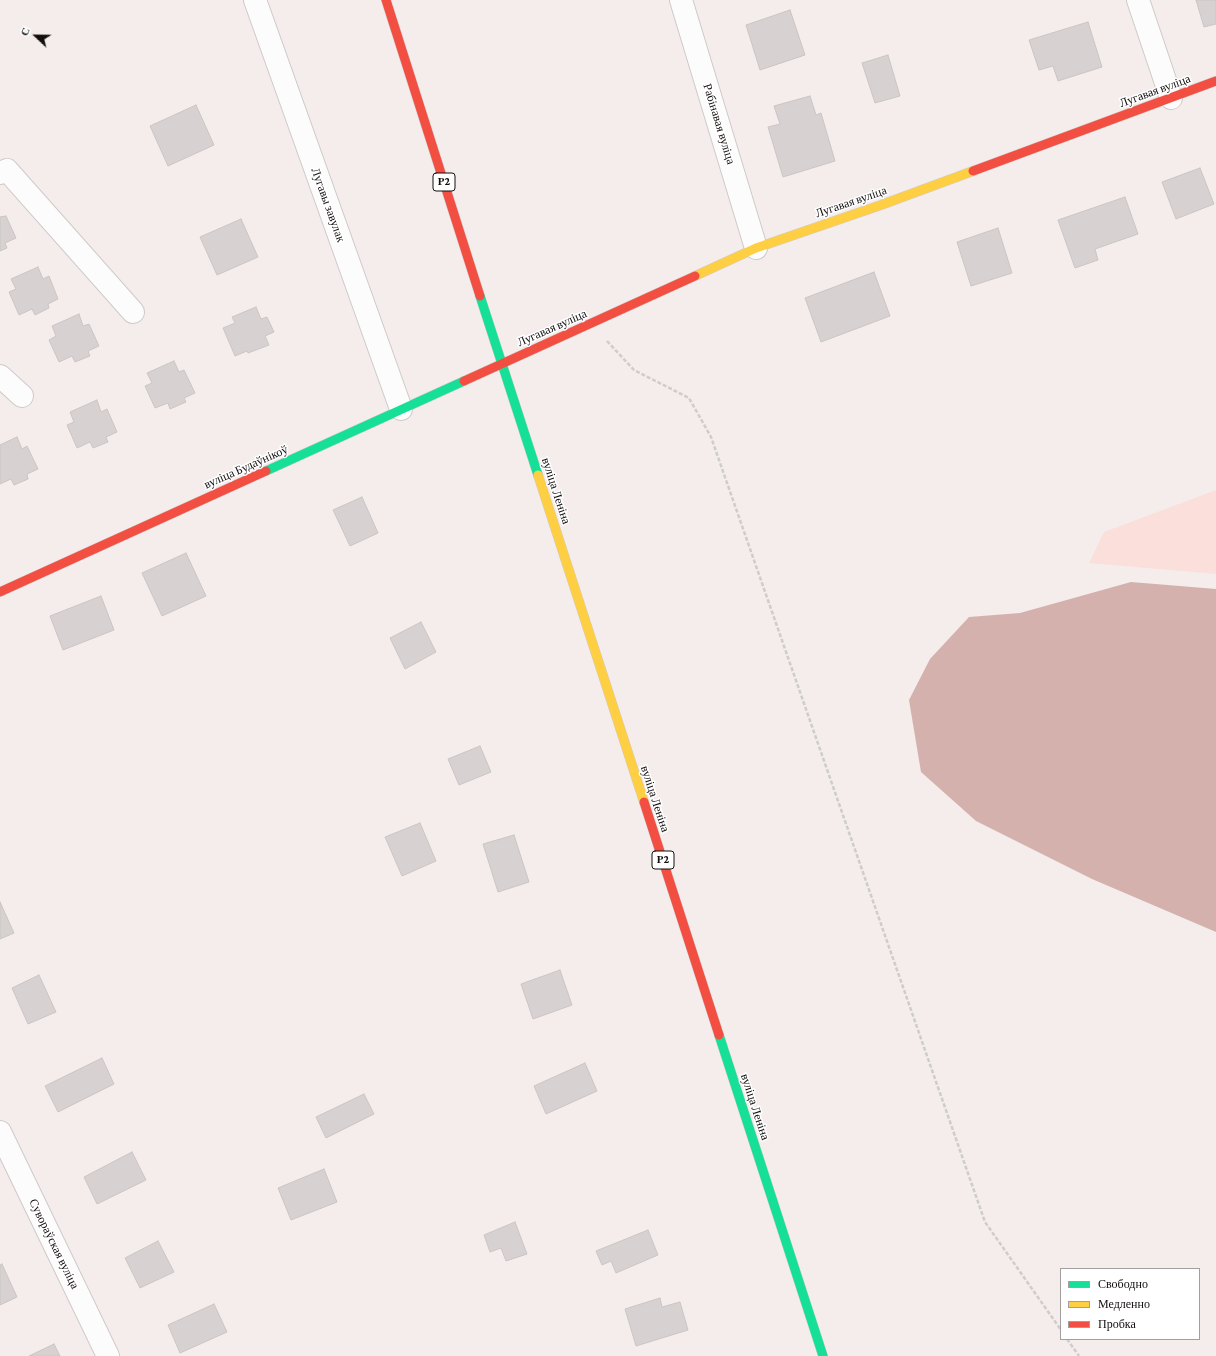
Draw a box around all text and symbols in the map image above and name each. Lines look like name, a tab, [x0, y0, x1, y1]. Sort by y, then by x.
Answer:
north arrow	[16, 16, 56, 56]
text: С	[18, 26, 32, 37]
street label: Лугавая вуліца	[1118, 71, 1192, 111]
street label: Рабінавая вуліца	[700, 82, 738, 166]
street label: Лугавы завулак	[308, 166, 348, 244]
road number: Р2	[433, 173, 455, 191]
street label: Лугавая вуліца	[813, 183, 889, 221]
street label: Лугавая вуліца	[515, 306, 589, 350]
street label: вуліца Будаўнікоў	[202, 442, 290, 492]
street label: вуліца Леніна	[539, 456, 573, 526]
street label: вуліца Леніна	[638, 764, 672, 834]
road number: Р2	[652, 851, 674, 869]
street label: вуліца Леніна	[738, 1072, 772, 1142]
street label: Сувораўская вуліца	[26, 1197, 82, 1291]
legend	[1060, 1268, 1200, 1340]
text: Свободно	[1098, 1277, 1148, 1291]
text: Медленно	[1098, 1297, 1150, 1311]
text: Пробка	[1098, 1317, 1136, 1331]

